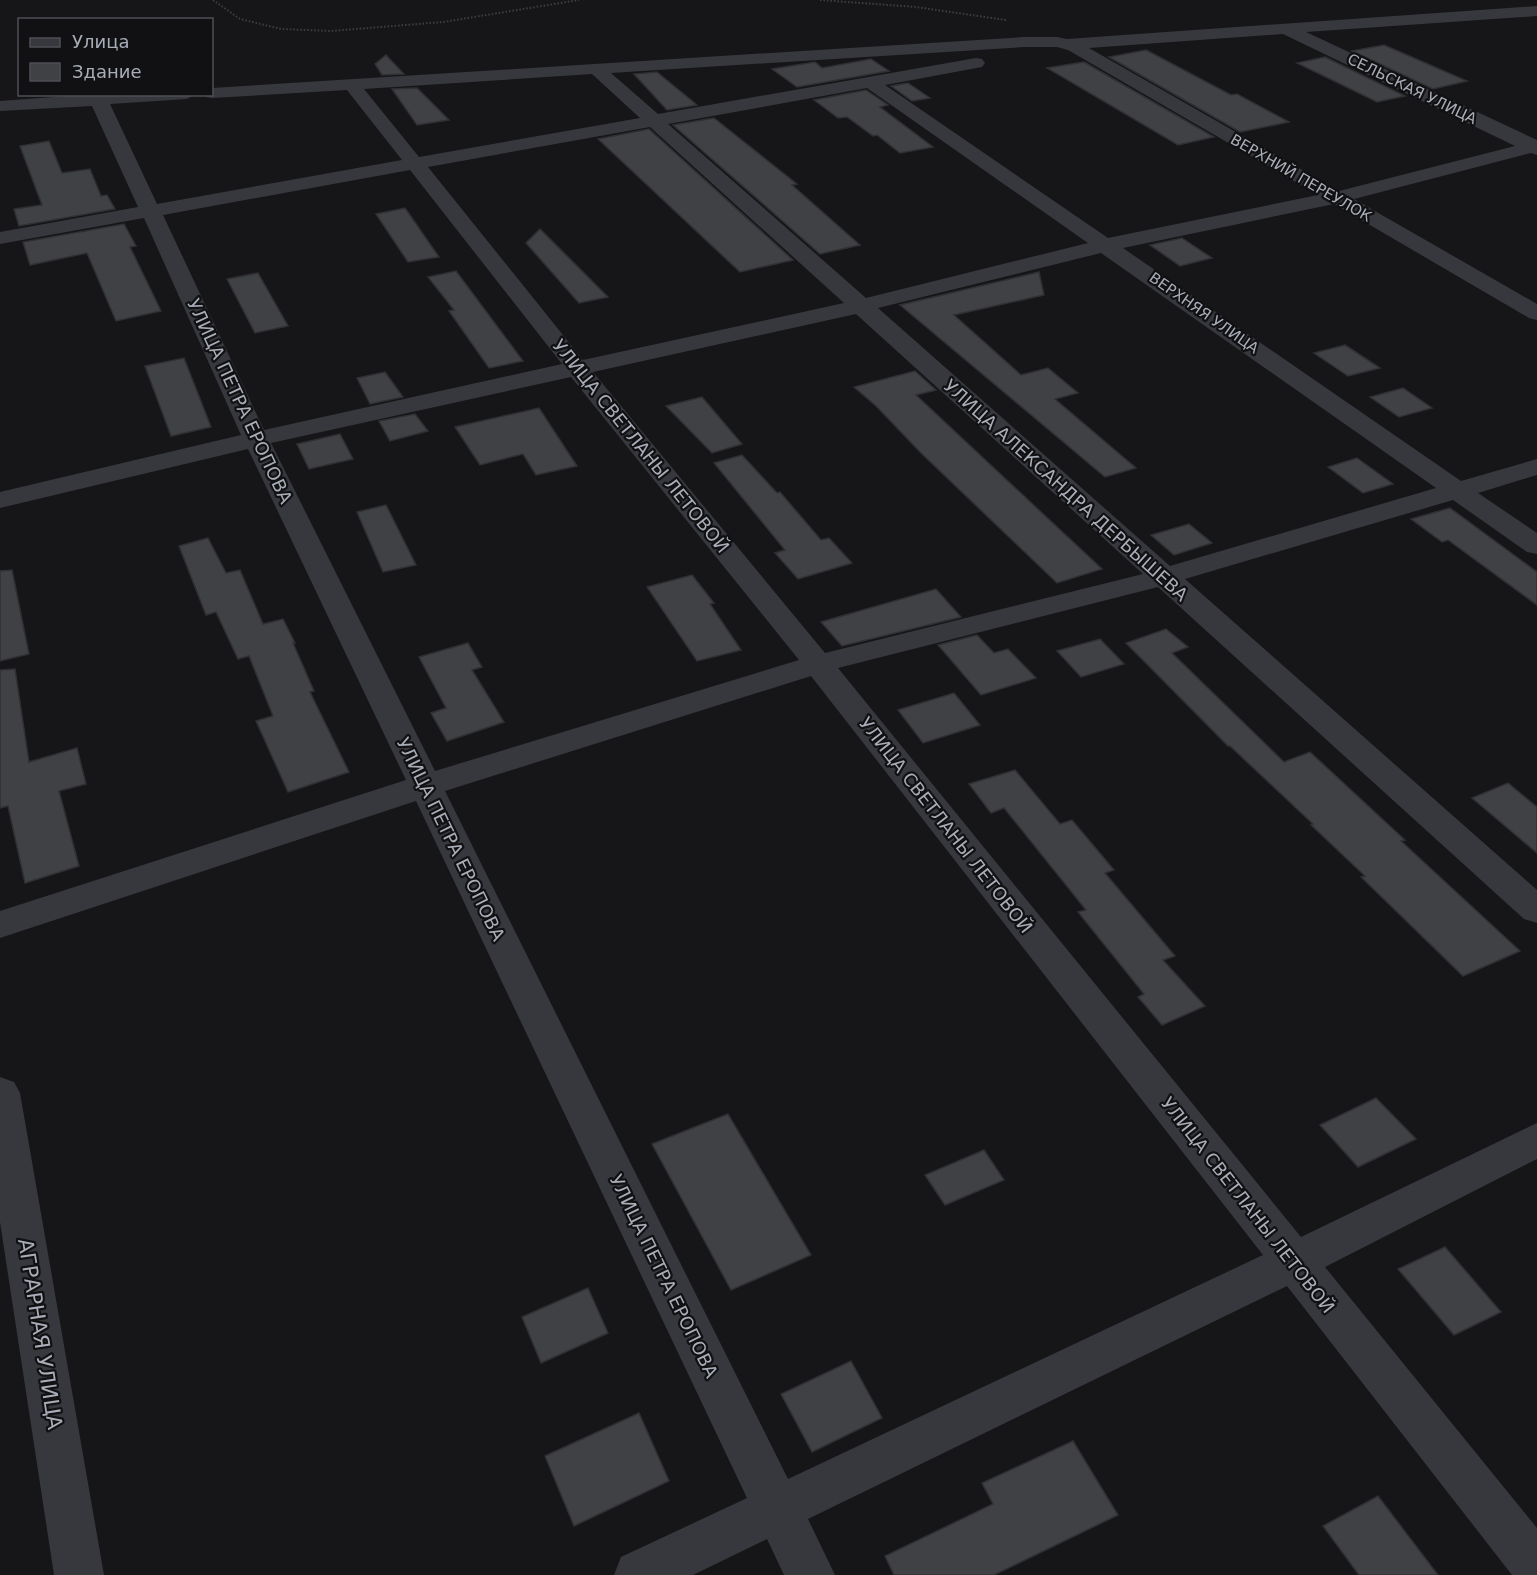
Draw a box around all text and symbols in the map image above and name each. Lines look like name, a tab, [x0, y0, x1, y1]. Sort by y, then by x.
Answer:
legend	[18, 18, 213, 96]
text: Улица	[72, 31, 129, 52]
street label: СЕЛЬСКАЯ УЛИЦА	[1344, 50, 1480, 128]
text: Здание	[72, 61, 142, 82]
street label: ВЕРХНИЙ ПЕРЕУЛОК	[1227, 129, 1375, 226]
street label: ВЕРХНЯЯ УЛИЦА	[1146, 268, 1263, 358]
street label: УЛИЦА ПЕТРА ЕРОПОВА	[183, 295, 297, 507]
street label: УЛИЦА СВЕТЛАНЫ ЛЕТОВОЙ	[548, 335, 734, 557]
street label: УЛИЦА АЛЕКСАНДРА ДЕРБЫШЕВА	[940, 375, 1193, 606]
street label: УЛИЦА СВЕТЛАНЫ ЛЕТОВОЙ	[855, 713, 1037, 937]
street label: УЛИЦА ПЕТРА ЕРОПОВА	[393, 734, 510, 945]
street label: УЛИЦА СВЕТЛАНЫ ЛЕТОВОЙ	[1157, 1093, 1339, 1317]
street label: УЛИЦА ПЕТРА ЕРОПОВА	[606, 1171, 723, 1382]
street label: АГРАРНАЯ УЛИЦА	[13, 1237, 67, 1432]

